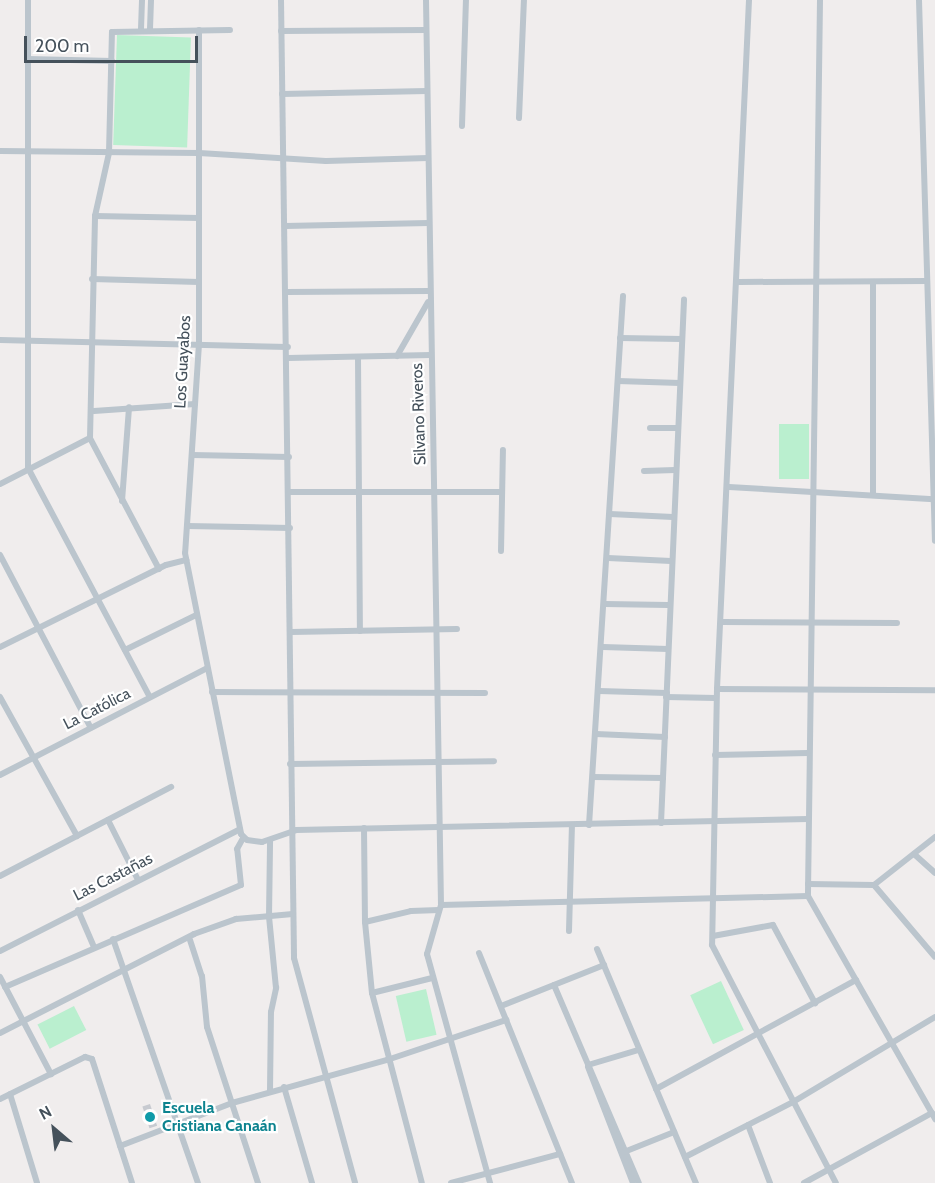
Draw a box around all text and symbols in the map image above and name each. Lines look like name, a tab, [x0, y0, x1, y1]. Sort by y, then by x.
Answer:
scale bar	[27, 24, 201, 62]
text: 200 m	[35, 35, 89, 57]
street label: Los Guayabos	[171, 315, 195, 409]
street label: Silvano Riveros	[408, 363, 430, 465]
street label: La Católica	[60, 684, 134, 734]
street label: Las Castañas	[70, 849, 156, 905]
place label: Escuela Cristiana Canaán	[162, 1098, 277, 1136]
north arrow	[24, 1099, 84, 1159]
text: N	[36, 1102, 55, 1124]
marker: Escuela Cristiana Canaán	[143, 1110, 157, 1124]

